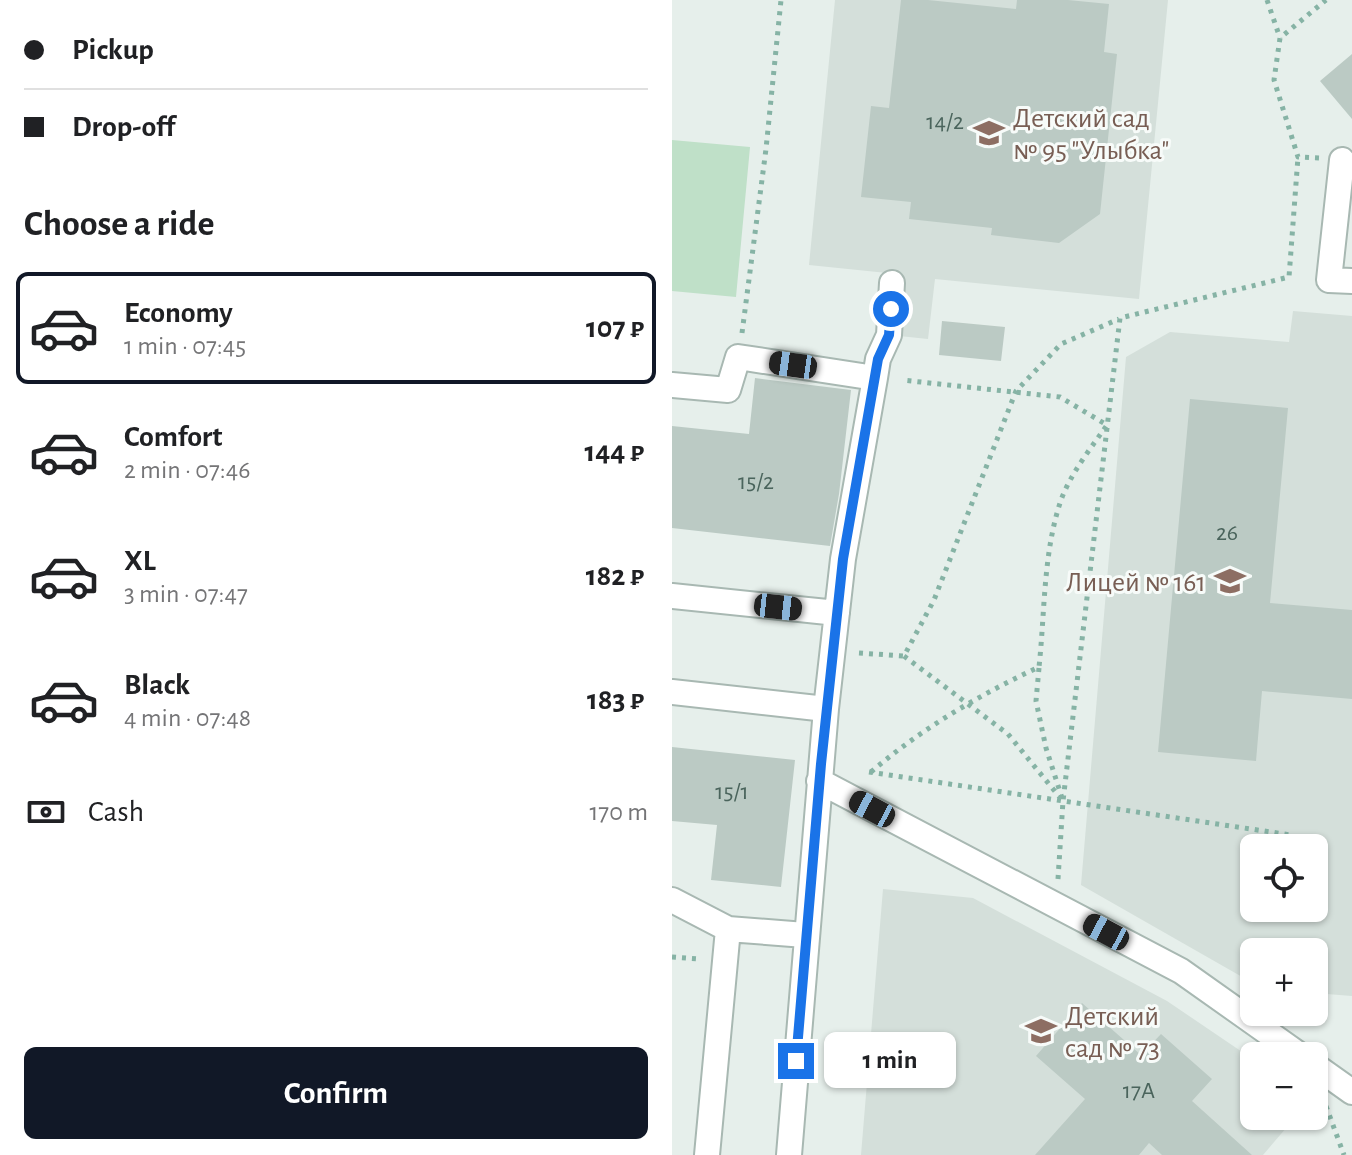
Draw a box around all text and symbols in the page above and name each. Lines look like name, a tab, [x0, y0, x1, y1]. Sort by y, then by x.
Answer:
text: Pickup	[72, 35, 154, 65]
place label: Детский сад № 95 "Улыбка"	[1013, 105, 1169, 165]
house number: 14/2	[926, 110, 964, 134]
text: Drop-off	[72, 112, 175, 142]
school or university icon: Детский сад № 95 "Улыбка"	[972, 116, 1006, 150]
text: Choose a ride	[24, 206, 214, 242]
route start	[873, 291, 909, 327]
icon: car	[28, 292, 100, 364]
text: Economy	[124, 298, 233, 328]
text: 107 ₽	[586, 313, 644, 343]
text: 1 min · 07:45	[124, 333, 246, 359]
car	[768, 350, 818, 380]
icon: car	[28, 416, 100, 488]
text: Comfort	[124, 422, 223, 452]
text: 144 ₽	[584, 437, 644, 467]
text: 2 min · 07:46	[124, 457, 250, 483]
house number: 15/2	[738, 470, 774, 494]
house number: 26	[1216, 521, 1238, 545]
icon: car	[28, 540, 100, 612]
text: XL	[124, 546, 156, 576]
text: 182 ₽	[586, 561, 644, 591]
school or university icon: Лицей № 161	[1213, 564, 1247, 598]
place label: Лицей № 161	[1066, 569, 1206, 597]
text: 3 min · 07:47	[124, 581, 248, 607]
car	[753, 593, 803, 621]
icon: car	[28, 664, 100, 736]
text: Black	[124, 670, 190, 700]
text: 183 ₽	[587, 685, 644, 715]
text: 4 min · 07:48	[124, 705, 251, 731]
house number: 15/1	[715, 780, 749, 804]
car	[845, 787, 899, 831]
icon: cash	[24, 790, 68, 834]
text: Cash	[88, 797, 144, 827]
text: 170 m	[589, 799, 648, 825]
map controls	[1240, 834, 1328, 1130]
button: locate	[1240, 834, 1328, 922]
car	[1079, 910, 1133, 954]
button: +	[1240, 938, 1328, 1026]
place label: Детский сад № 73	[1065, 1003, 1160, 1063]
school or university icon: Детский сад № 73	[1024, 1014, 1058, 1048]
callout: 1 min	[824, 1033, 956, 1089]
button: −	[1240, 1042, 1328, 1130]
route end	[778, 1043, 814, 1079]
button: Confirm	[24, 1047, 648, 1139]
text: 1 min	[863, 1047, 917, 1073]
house number: 17А	[1123, 1079, 1155, 1103]

